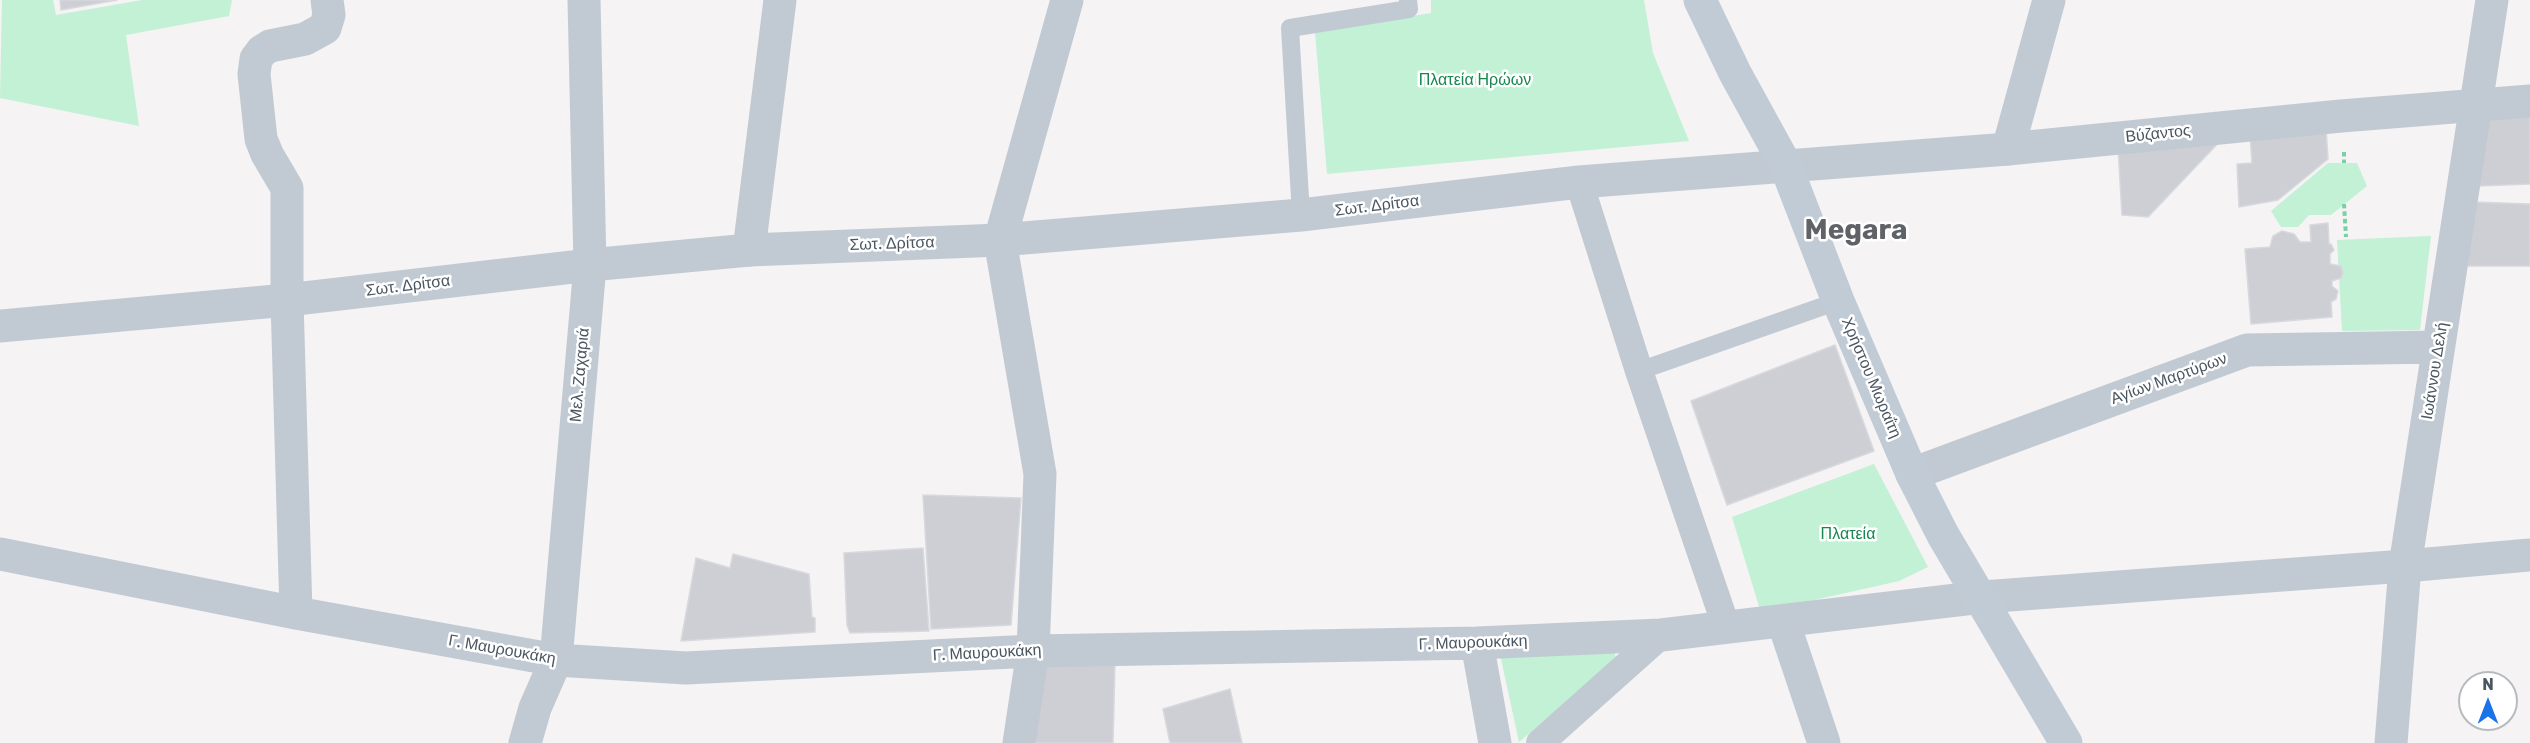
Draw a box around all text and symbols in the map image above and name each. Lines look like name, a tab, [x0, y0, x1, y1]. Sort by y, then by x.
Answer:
park label: Πλατεία Ηρώων	[1419, 70, 1531, 90]
street label: Βύζαντος	[2124, 121, 2192, 147]
street label: Σωτ. Δρίτσα	[1334, 191, 1420, 221]
district label: Megara	[1804, 214, 1908, 248]
street label: Σωτ. Δρίτσα	[849, 233, 935, 255]
street label: Σωτ. Δρίτσα	[365, 271, 451, 301]
street label: Χρήστου Μωραΐτη	[1837, 315, 1905, 441]
street label: Ιωάννου Δελή	[2418, 321, 2452, 421]
street label: Μελ. Ζαχαριά	[566, 327, 594, 423]
street label: Αγίων Μαρτύρων	[2108, 349, 2230, 409]
park label: Πλατεία	[1821, 524, 1875, 544]
street label: Γ. Μαυρουκάκη	[447, 631, 557, 669]
street label: Γ. Μαυρουκάκη	[1418, 632, 1528, 654]
street label: Γ. Μαυρουκάκη	[932, 641, 1042, 665]
north arrow	[2458, 671, 2518, 731]
text: N	[2482, 675, 2494, 694]

